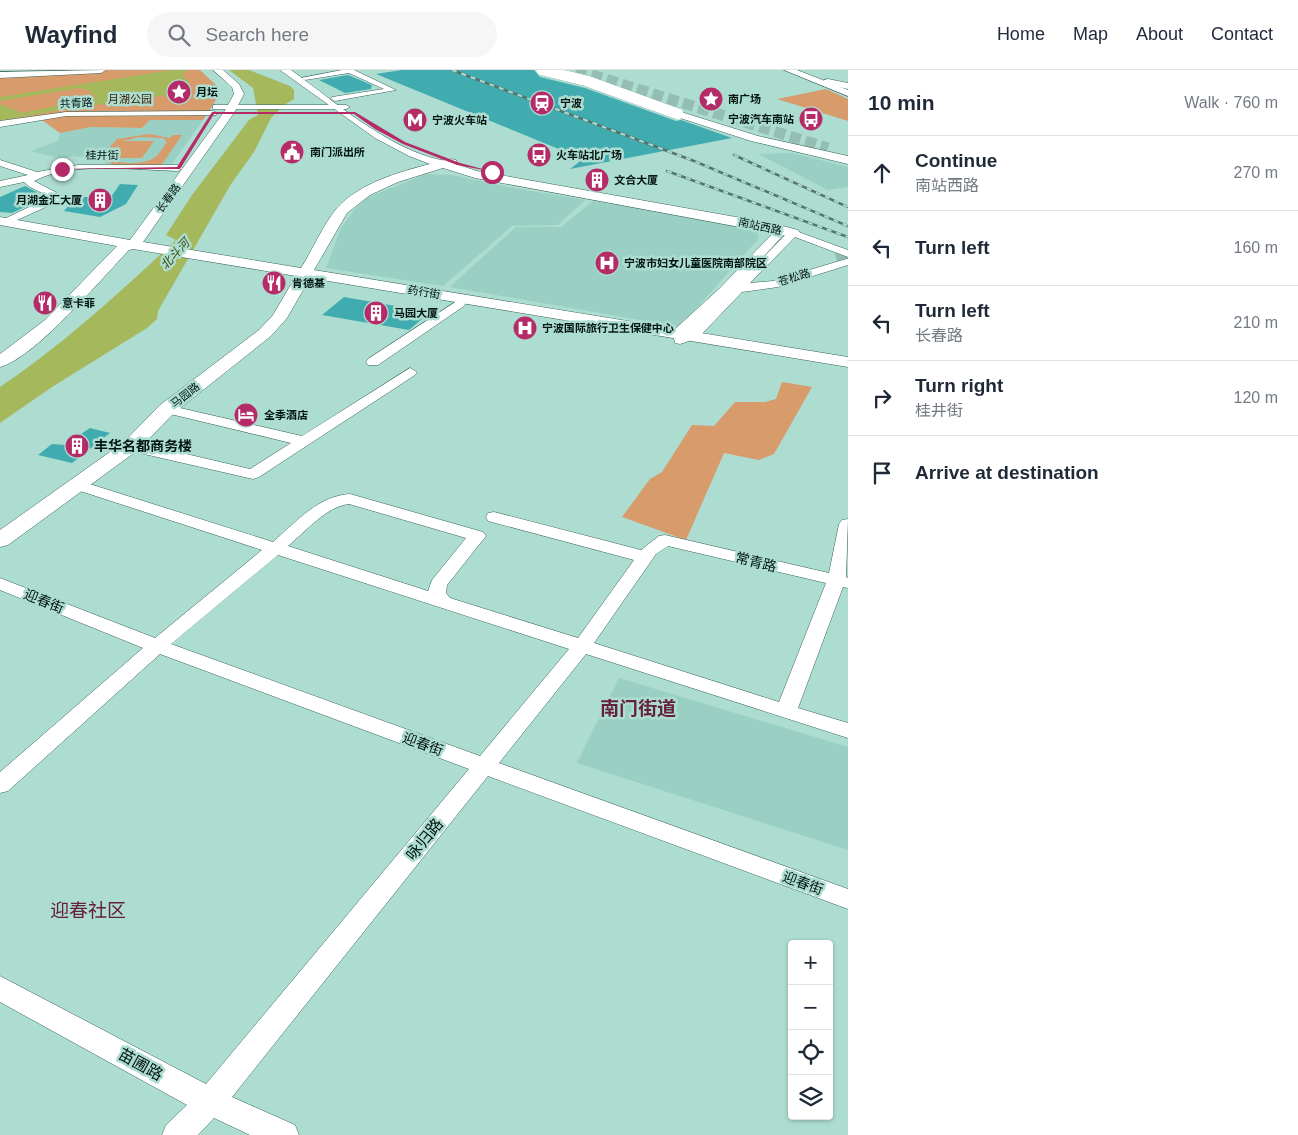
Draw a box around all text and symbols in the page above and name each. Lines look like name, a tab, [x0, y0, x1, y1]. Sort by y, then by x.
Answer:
search box	[147, 12, 497, 57]
text: Wayfind	[25, 21, 117, 48]
icon: search	[165, 21, 193, 49]
text: Search here	[205, 24, 309, 45]
text: Home	[997, 24, 1045, 44]
text: Map	[1073, 24, 1108, 44]
text: About	[1136, 24, 1183, 44]
text: Contact	[1211, 24, 1273, 44]
place icon: 月坛	[166, 79, 192, 105]
place label: 月坛	[196, 86, 218, 98]
place icon: 南广场	[698, 86, 724, 112]
station icon: 宁波	[529, 90, 555, 116]
text: 10 min	[868, 91, 935, 114]
park label: 月湖公园	[108, 93, 152, 105]
place label: 南广场	[728, 93, 761, 105]
text: Walk · 760 m	[1184, 94, 1278, 111]
street label: 共青路	[59, 96, 93, 110]
place label: 宁波	[560, 97, 582, 109]
bus stop icon: 宁波汽车南站	[798, 106, 824, 132]
metro station icon: 宁波火车站	[402, 107, 428, 133]
place label: 宁波汽车南站	[728, 113, 794, 125]
place label: 宁波火车站	[432, 114, 487, 126]
public building icon: 南门派出所	[279, 139, 305, 165]
bus stop icon: 火车站北广场	[526, 142, 552, 168]
place label: 南门派出所	[310, 146, 365, 158]
street label: 桂井街	[86, 149, 119, 161]
place label: 火车站北广场	[556, 149, 622, 161]
text: Continue	[915, 150, 997, 171]
route end	[51, 158, 74, 181]
icon: ahead	[868, 159, 896, 187]
route start	[481, 161, 504, 184]
text: 270 m	[1234, 164, 1278, 181]
building icon: 文合大厦	[584, 167, 610, 193]
place label: 文合大厦	[614, 174, 658, 186]
text: 南站西路	[915, 177, 979, 194]
street label: 长春路	[153, 181, 183, 215]
building icon: 月湖金汇大厦	[87, 187, 113, 213]
place label: 月湖金汇大厦	[16, 194, 82, 206]
street label: 南站西路	[737, 216, 783, 236]
icon: left	[868, 234, 896, 262]
water label: 北斗河	[158, 235, 194, 272]
text: Turn left	[915, 237, 990, 258]
text: 160 m	[1234, 239, 1278, 256]
hospital icon: 宁波市妇女儿童医院南部院区	[594, 250, 620, 276]
place label: 宁波市妇女儿童医院南部院区	[624, 257, 767, 269]
street label: 苍松路	[776, 266, 812, 288]
restaurant icon: 肯德基	[261, 270, 287, 296]
place label: 肯德基	[292, 277, 325, 289]
street label: 药行街	[407, 283, 441, 301]
restaurant icon: 意卡菲	[32, 290, 58, 316]
place label: 意卡菲	[62, 297, 95, 309]
building icon: 马园大厦	[363, 300, 389, 326]
text: Turn left	[915, 300, 990, 321]
place label: 马园大厦	[394, 307, 438, 319]
icon: left	[868, 309, 896, 337]
text: 210 m	[1234, 314, 1278, 331]
hospital icon: 宁波国际旅行卫生保健中心	[512, 315, 538, 341]
place label: 宁波国际旅行卫生保健中心	[542, 322, 674, 334]
text: 长春路	[915, 327, 963, 344]
text: Turn right	[915, 375, 1003, 396]
street label: 马园路	[168, 380, 202, 410]
icon: right	[868, 384, 896, 412]
text: 120 m	[1234, 389, 1278, 406]
hotel icon: 全季酒店	[233, 402, 259, 428]
text: 桂井街	[915, 402, 963, 419]
place label: 全季酒店	[264, 409, 308, 421]
building icon: 丰华名都商务楼	[64, 433, 90, 459]
place label: 丰华名都商务楼	[94, 438, 192, 454]
icon: arrive	[868, 459, 896, 487]
text: Arrive at destination	[915, 462, 1099, 483]
street label: 常青路	[734, 549, 778, 575]
street label: 迎春街	[22, 586, 66, 616]
district label: 南门街道	[600, 698, 676, 719]
street label: 迎春街	[401, 729, 445, 759]
street label: 咏归路	[403, 815, 446, 863]
street label: 迎春街	[781, 868, 825, 898]
district label: 迎春社区	[50, 900, 126, 921]
map controls	[788, 940, 833, 1120]
button: +	[788, 940, 833, 985]
button: −	[788, 985, 833, 1030]
button: locate	[788, 1030, 833, 1075]
street label: 苗圃路	[116, 1045, 166, 1084]
button: layers	[788, 1075, 833, 1120]

